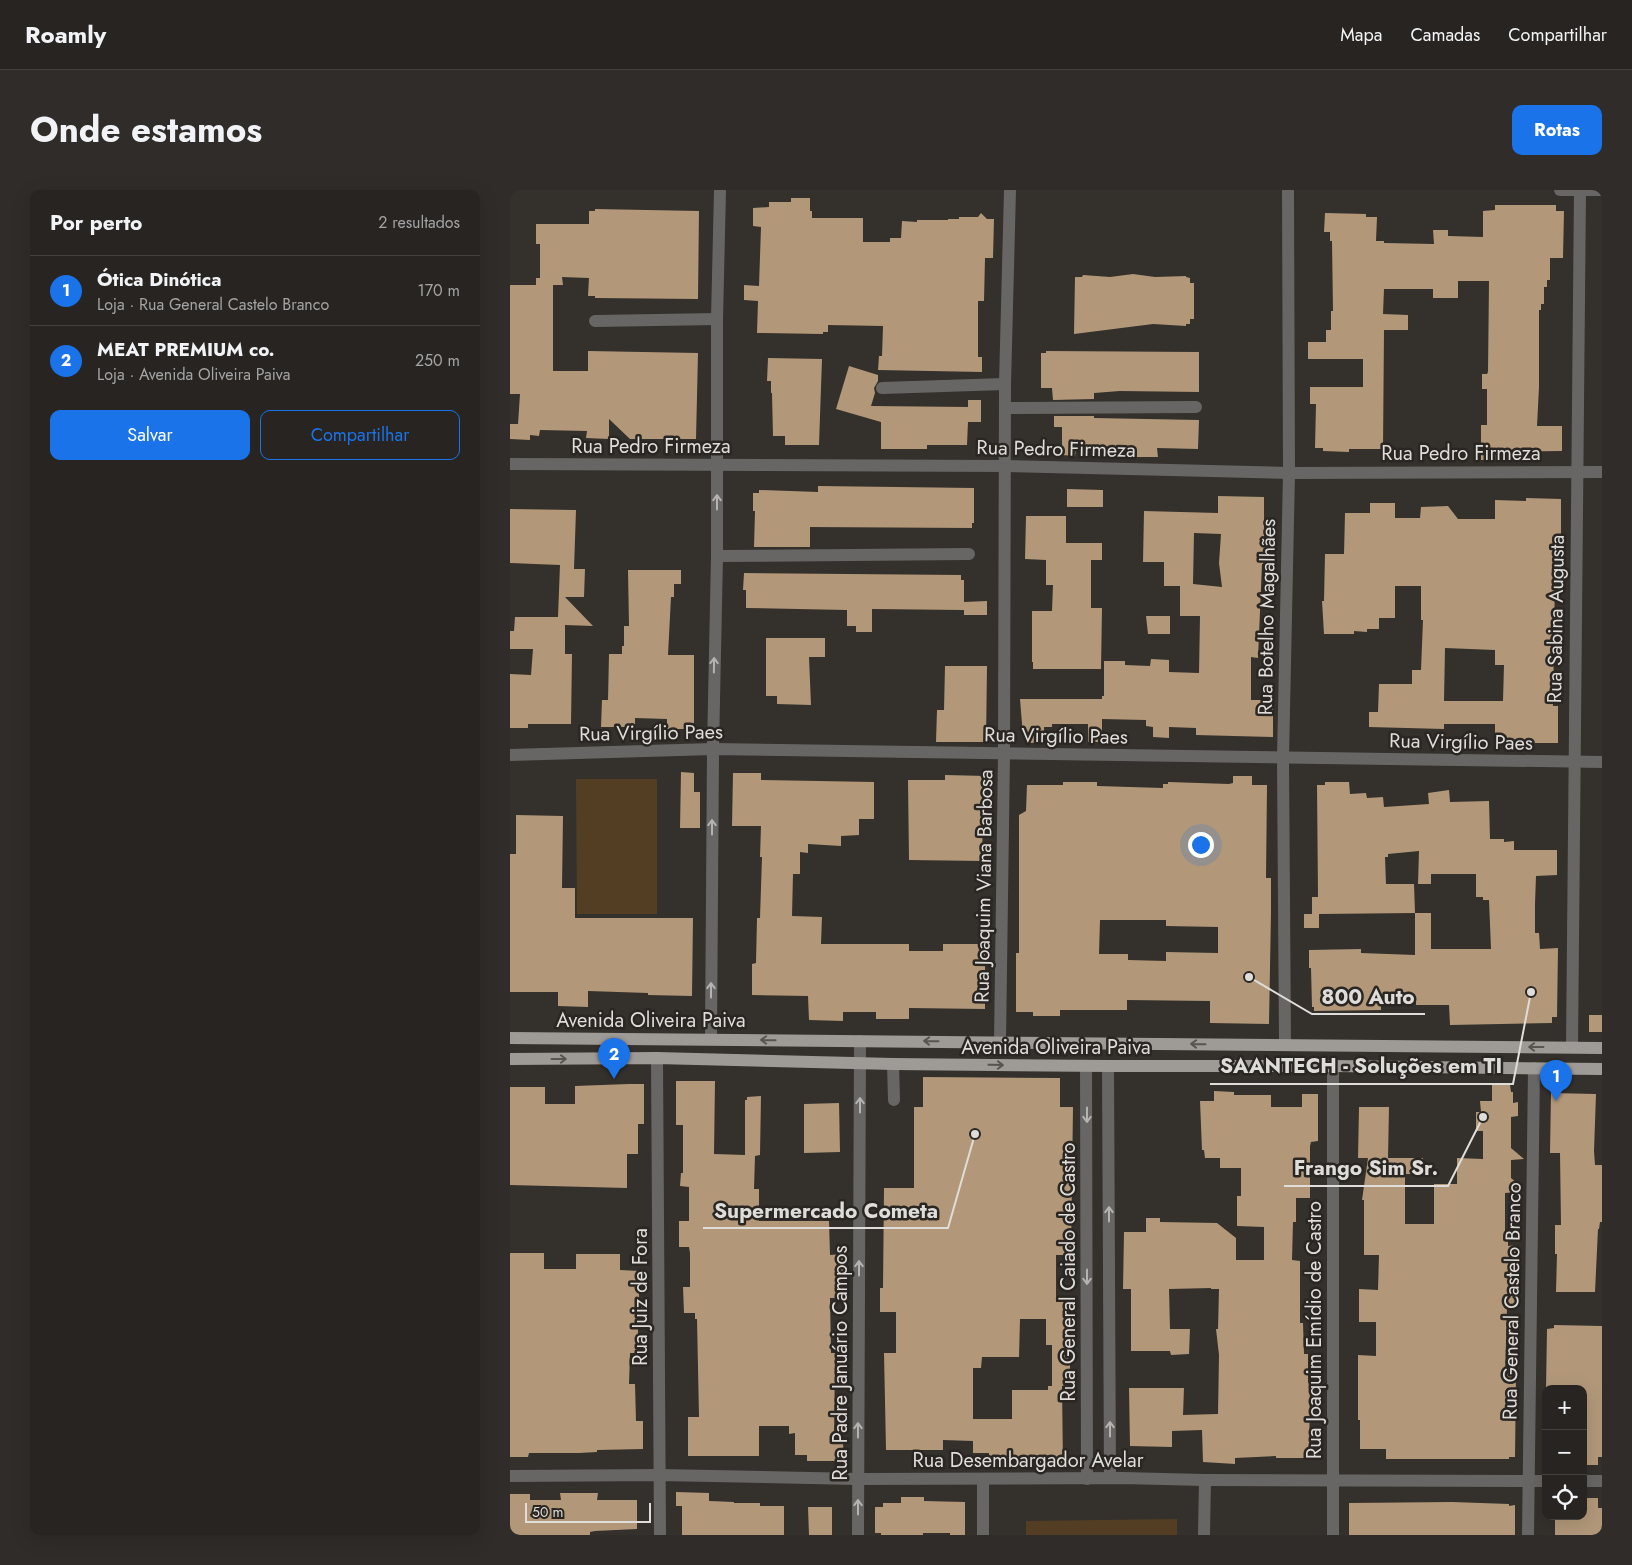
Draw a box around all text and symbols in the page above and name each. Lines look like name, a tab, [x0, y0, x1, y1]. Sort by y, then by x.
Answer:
text: Roamly	[25, 17, 106, 52]
text: Mapa	[1340, 22, 1382, 48]
text: Camadas	[1410, 22, 1480, 48]
text: Compartilhar	[1508, 22, 1607, 48]
text: Onde estamos	[30, 105, 262, 155]
button: Rotas	[1512, 105, 1602, 155]
text: Por perto	[50, 208, 142, 238]
text: 2 resultados	[378, 211, 460, 234]
text: Ótica Dinótica	[97, 266, 221, 293]
text: 1	[62, 279, 70, 302]
text: 170 m	[418, 279, 460, 302]
text: Loja · Rua General Castelo Branco	[97, 293, 329, 316]
text: MEAT PREMIUM co.	[97, 336, 275, 363]
text: 2	[61, 349, 71, 372]
text: 250 m	[415, 349, 460, 372]
text: Loja · Avenida Oliveira Paiva	[97, 363, 291, 386]
button: Salvar	[50, 410, 250, 460]
button: Compartilhar	[260, 410, 460, 460]
street label: Rua Pedro Firmeza	[571, 432, 731, 461]
street label: Rua Pedro Firmeza	[976, 433, 1136, 465]
street label: Rua Pedro Firmeza	[1381, 439, 1541, 468]
one-way arrow	[712, 495, 722, 511]
street label: Rua Botelho Magalhães	[1251, 518, 1283, 716]
street label: Rua Sabina Augusta	[1540, 535, 1572, 703]
one-way arrow	[710, 657, 719, 673]
street label: Rua Virgílio Paes	[579, 717, 723, 749]
street label: Rua Virgílio Paes	[984, 720, 1128, 752]
street label: Rua Virgílio Paes	[1389, 726, 1533, 758]
street label: Rua Joaquim Viana Barbosa	[967, 769, 1001, 1003]
one-way arrow	[707, 820, 717, 836]
your location	[1188, 832, 1214, 858]
callout: 800 Auto	[1312, 978, 1425, 1014]
one-way arrow	[706, 982, 716, 998]
text: 800 Auto	[1321, 982, 1415, 1012]
street label: Avenida Oliveira Paiva	[556, 1006, 746, 1035]
street label: Avenida Oliveira Paiva	[961, 1033, 1151, 1062]
one-way arrow	[761, 1035, 777, 1044]
one-way arrow	[923, 1037, 939, 1046]
pin: 2	[598, 1038, 630, 1079]
one-way arrow	[1191, 1039, 1207, 1049]
one-way arrow	[1528, 1042, 1544, 1052]
callout: SAANTECH - Soluções em TI	[1210, 1048, 1513, 1084]
text: SAANTECH - Soluções em TI	[1220, 1051, 1502, 1081]
one-way arrow	[550, 1054, 566, 1064]
one-way arrow	[988, 1060, 1004, 1070]
pin: 1	[1540, 1060, 1572, 1101]
one-way arrow	[855, 1097, 865, 1114]
one-way arrow	[1082, 1106, 1092, 1123]
street label: Rua General Caiado de Castro	[1054, 1143, 1083, 1401]
callout: Frango Sim Sr.	[1284, 1150, 1448, 1186]
text: Frango Sim Sr.	[1294, 1153, 1438, 1183]
street label: Rua General Castelo Branco	[1495, 1182, 1529, 1420]
callout: Supermercado Cometa	[703, 1192, 948, 1228]
text: Supermercado Cometa	[714, 1196, 938, 1226]
street label: Rua Joaquim Emídio de Castro	[1300, 1201, 1329, 1459]
one-way arrow	[1104, 1207, 1114, 1223]
street label: Rua Juiz de Fora	[626, 1228, 655, 1366]
street label: Rua Padre Januário Campos	[826, 1246, 855, 1480]
one-way arrow	[854, 1260, 864, 1276]
one-way arrow	[1082, 1269, 1092, 1285]
map controls	[1542, 1385, 1587, 1520]
button: +	[1542, 1385, 1587, 1430]
one-way arrow	[854, 1422, 863, 1438]
one-way arrow	[1105, 1422, 1115, 1438]
button: −	[1542, 1430, 1587, 1475]
street label: Rua Desembargador Avelar	[912, 1446, 1144, 1475]
button: locate	[1542, 1475, 1587, 1520]
one-way arrow	[853, 1499, 863, 1516]
scale bar	[525, 1500, 651, 1523]
text: 50 m	[532, 1502, 563, 1522]

